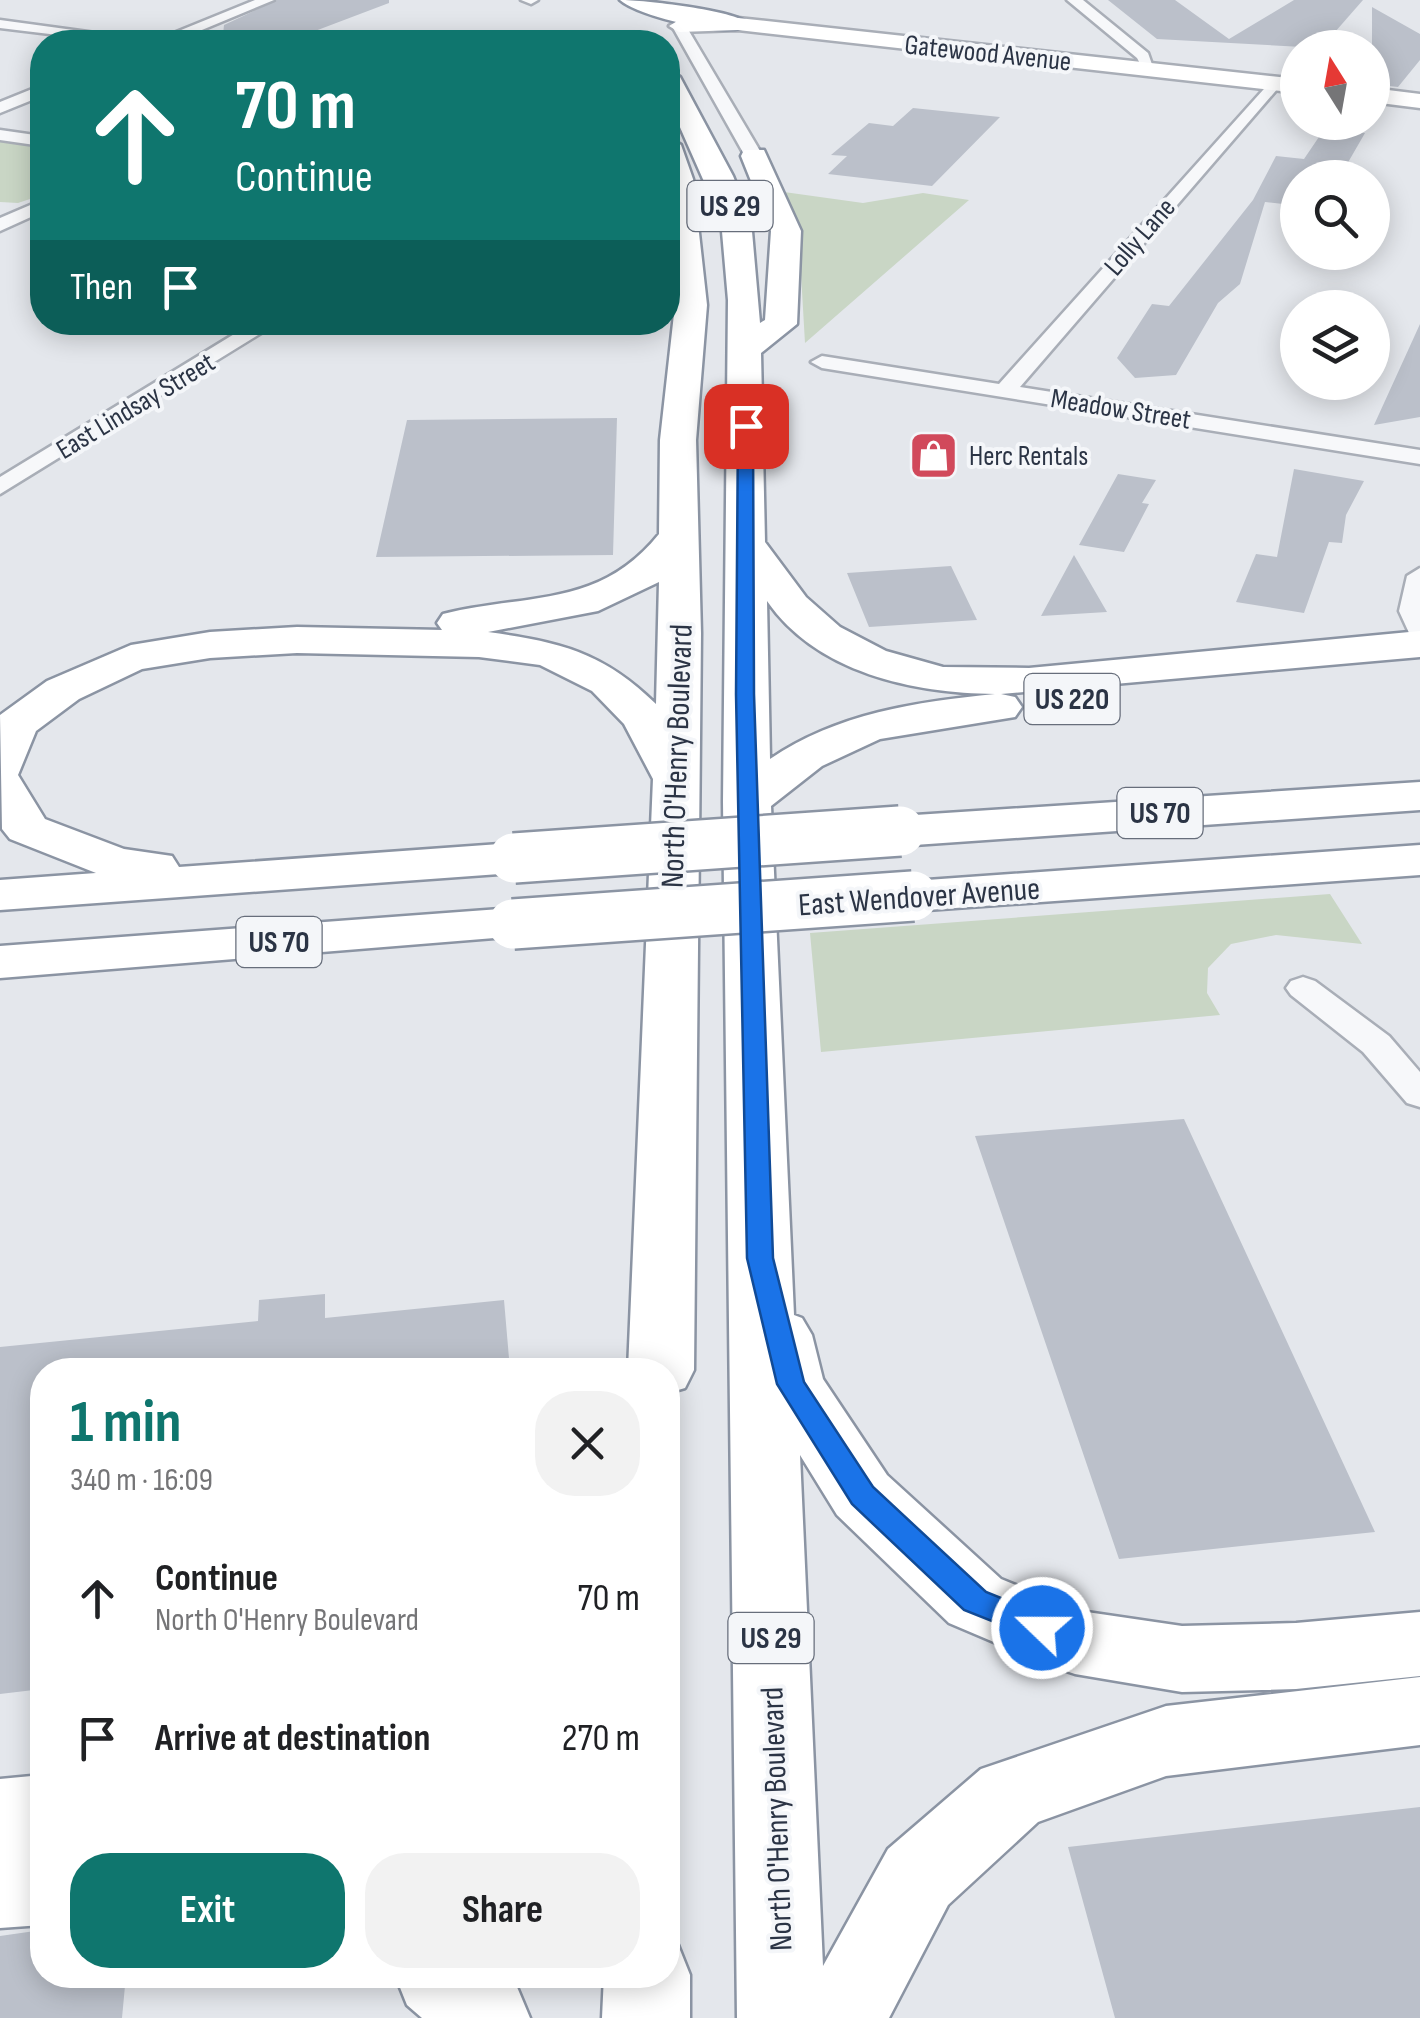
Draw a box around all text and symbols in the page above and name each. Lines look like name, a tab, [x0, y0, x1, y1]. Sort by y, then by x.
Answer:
street label: Gatewood Avenue	[903, 28, 1073, 79]
north arrow	[1280, 30, 1390, 140]
map controls	[1280, 30, 1390, 400]
text: 70 m	[235, 65, 356, 149]
icon: ahead	[70, 70, 200, 200]
text: Continue	[235, 150, 373, 205]
button: search	[1280, 160, 1390, 270]
road number: US 29	[688, 181, 772, 231]
street label: Lolly Lane	[1098, 192, 1183, 282]
icon: arrive	[153, 260, 208, 315]
text: Then	[70, 265, 133, 310]
button: layers	[1280, 290, 1390, 400]
street label: East Lindsay Street	[51, 346, 221, 467]
street label: Meadow Street	[1049, 382, 1193, 437]
pin	[704, 384, 789, 469]
icon: arrive	[719, 399, 774, 454]
shop icon: Herc Rentals	[908, 429, 960, 481]
place label: Herc Rentals	[969, 440, 1088, 473]
street label: North O'Henry Boulevard	[653, 623, 702, 889]
road number: US 220	[1024, 674, 1120, 724]
road number: US 70	[1118, 788, 1202, 838]
street label: East Wendover Avenue	[797, 870, 1041, 925]
road number: US 70	[236, 917, 322, 967]
text: 1 min	[70, 1387, 182, 1459]
button: close	[535, 1391, 640, 1496]
text: 340 m · 16:09	[70, 1461, 213, 1500]
text: Continue	[155, 1556, 278, 1601]
icon: ahead	[70, 1571, 125, 1626]
text: 70 m	[578, 1576, 640, 1621]
position arrow	[990, 1576, 1094, 1680]
text: North O'Henry Boulevard	[155, 1601, 419, 1640]
road number: US 29	[728, 1613, 814, 1663]
street label: North O'Henry Boulevard	[753, 1686, 802, 1952]
icon: arrive	[70, 1711, 125, 1766]
text: Arrive at destination	[155, 1716, 430, 1761]
text: 270 m	[562, 1716, 640, 1761]
button: Exit	[70, 1853, 345, 1968]
button: Share	[365, 1853, 640, 1968]

